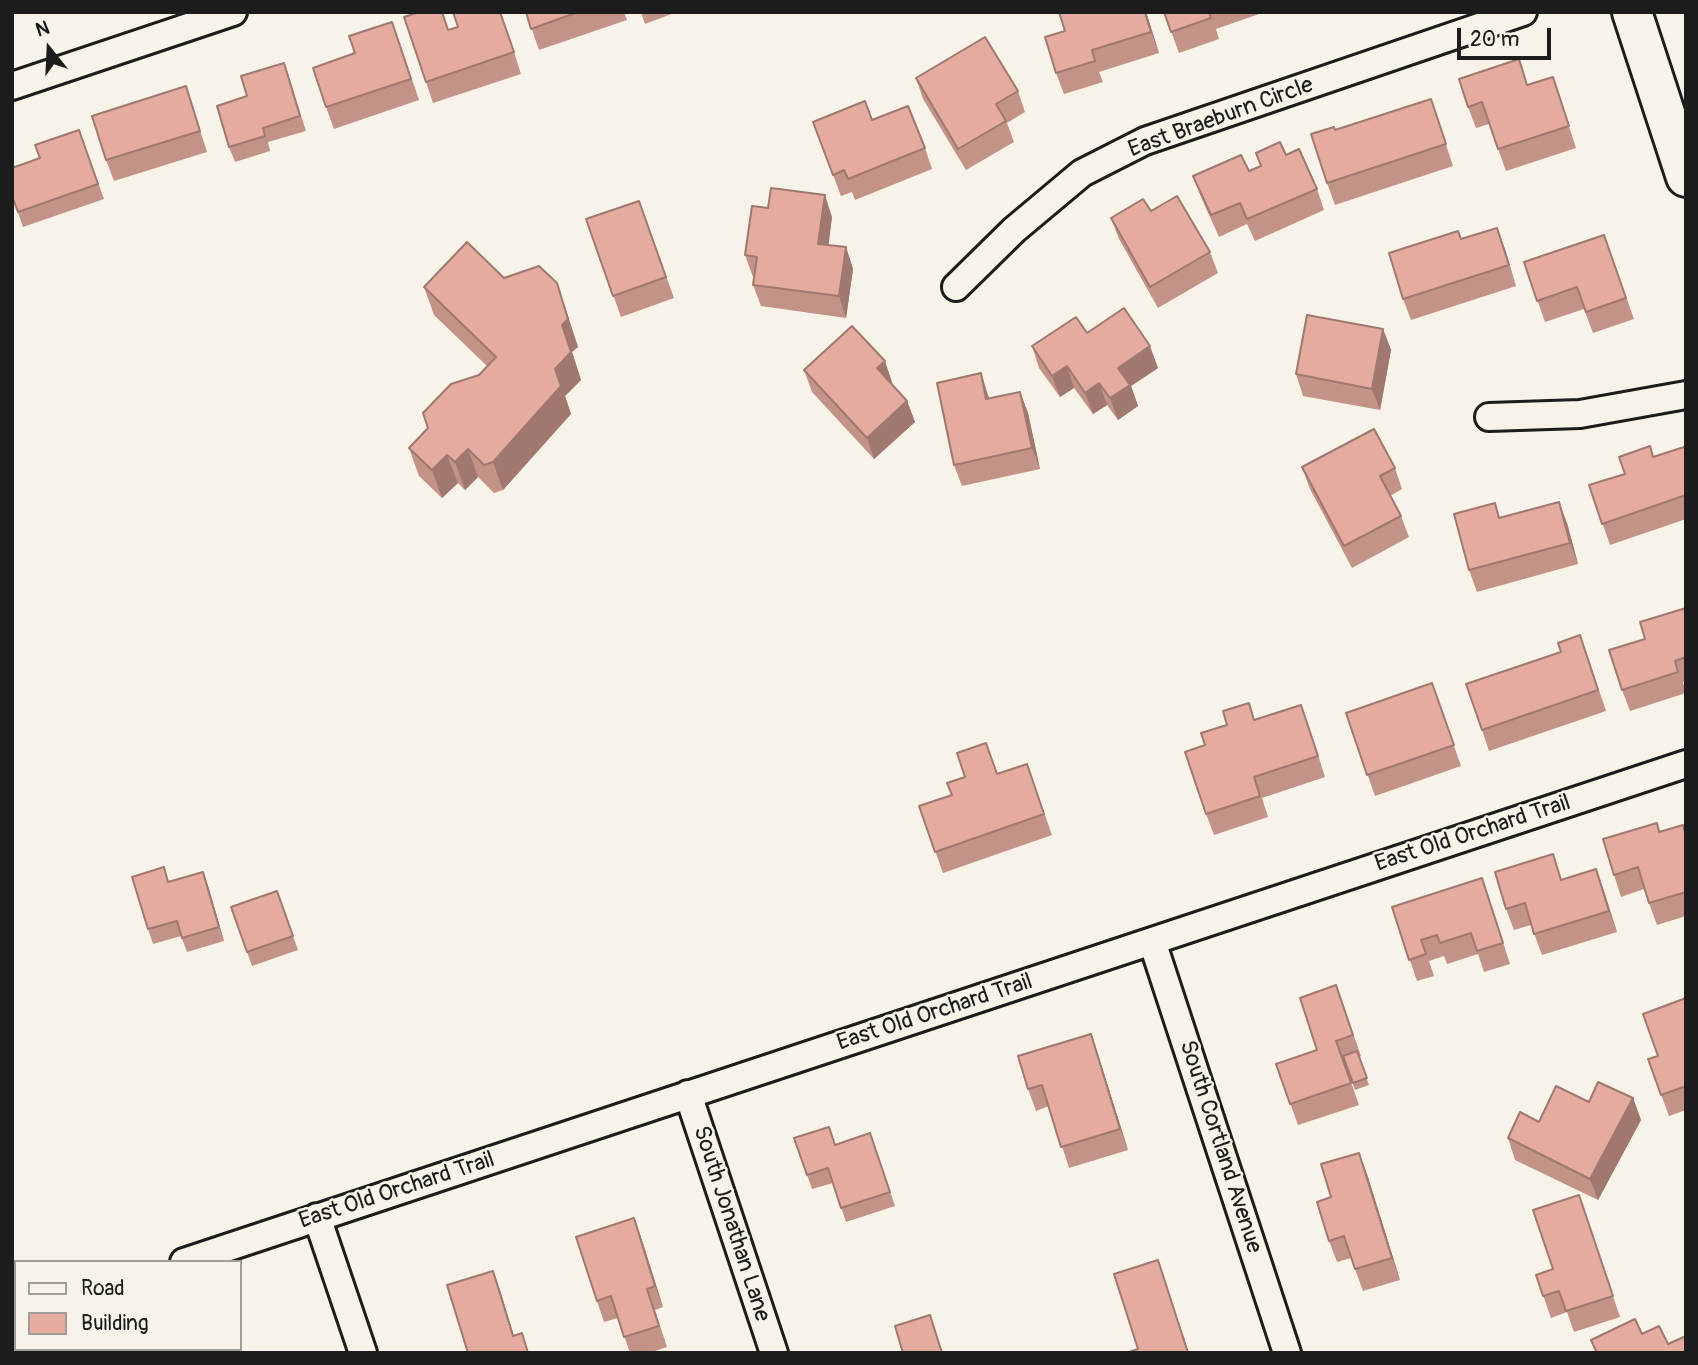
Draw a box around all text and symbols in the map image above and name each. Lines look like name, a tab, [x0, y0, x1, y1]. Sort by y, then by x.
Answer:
north arrow	[14, 14, 84, 84]
scale bar	[1460, 14, 1554, 58]
text: N	[33, 16, 52, 42]
text: 20 m	[1470, 26, 1519, 53]
street label: East Braeburn Circle	[1125, 72, 1317, 164]
street label: East Old Orchard Trail	[1372, 789, 1574, 879]
street label: East Old Orchard Trail	[834, 968, 1036, 1058]
street label: South Cortland Avenue	[1173, 1037, 1267, 1257]
street label: South Jonathan Lane	[686, 1123, 776, 1325]
street label: East Old Orchard Trail	[296, 1146, 498, 1236]
legend	[14, 1260, 242, 1351]
text: Road	[81, 1275, 125, 1302]
text: Building	[81, 1310, 148, 1337]

